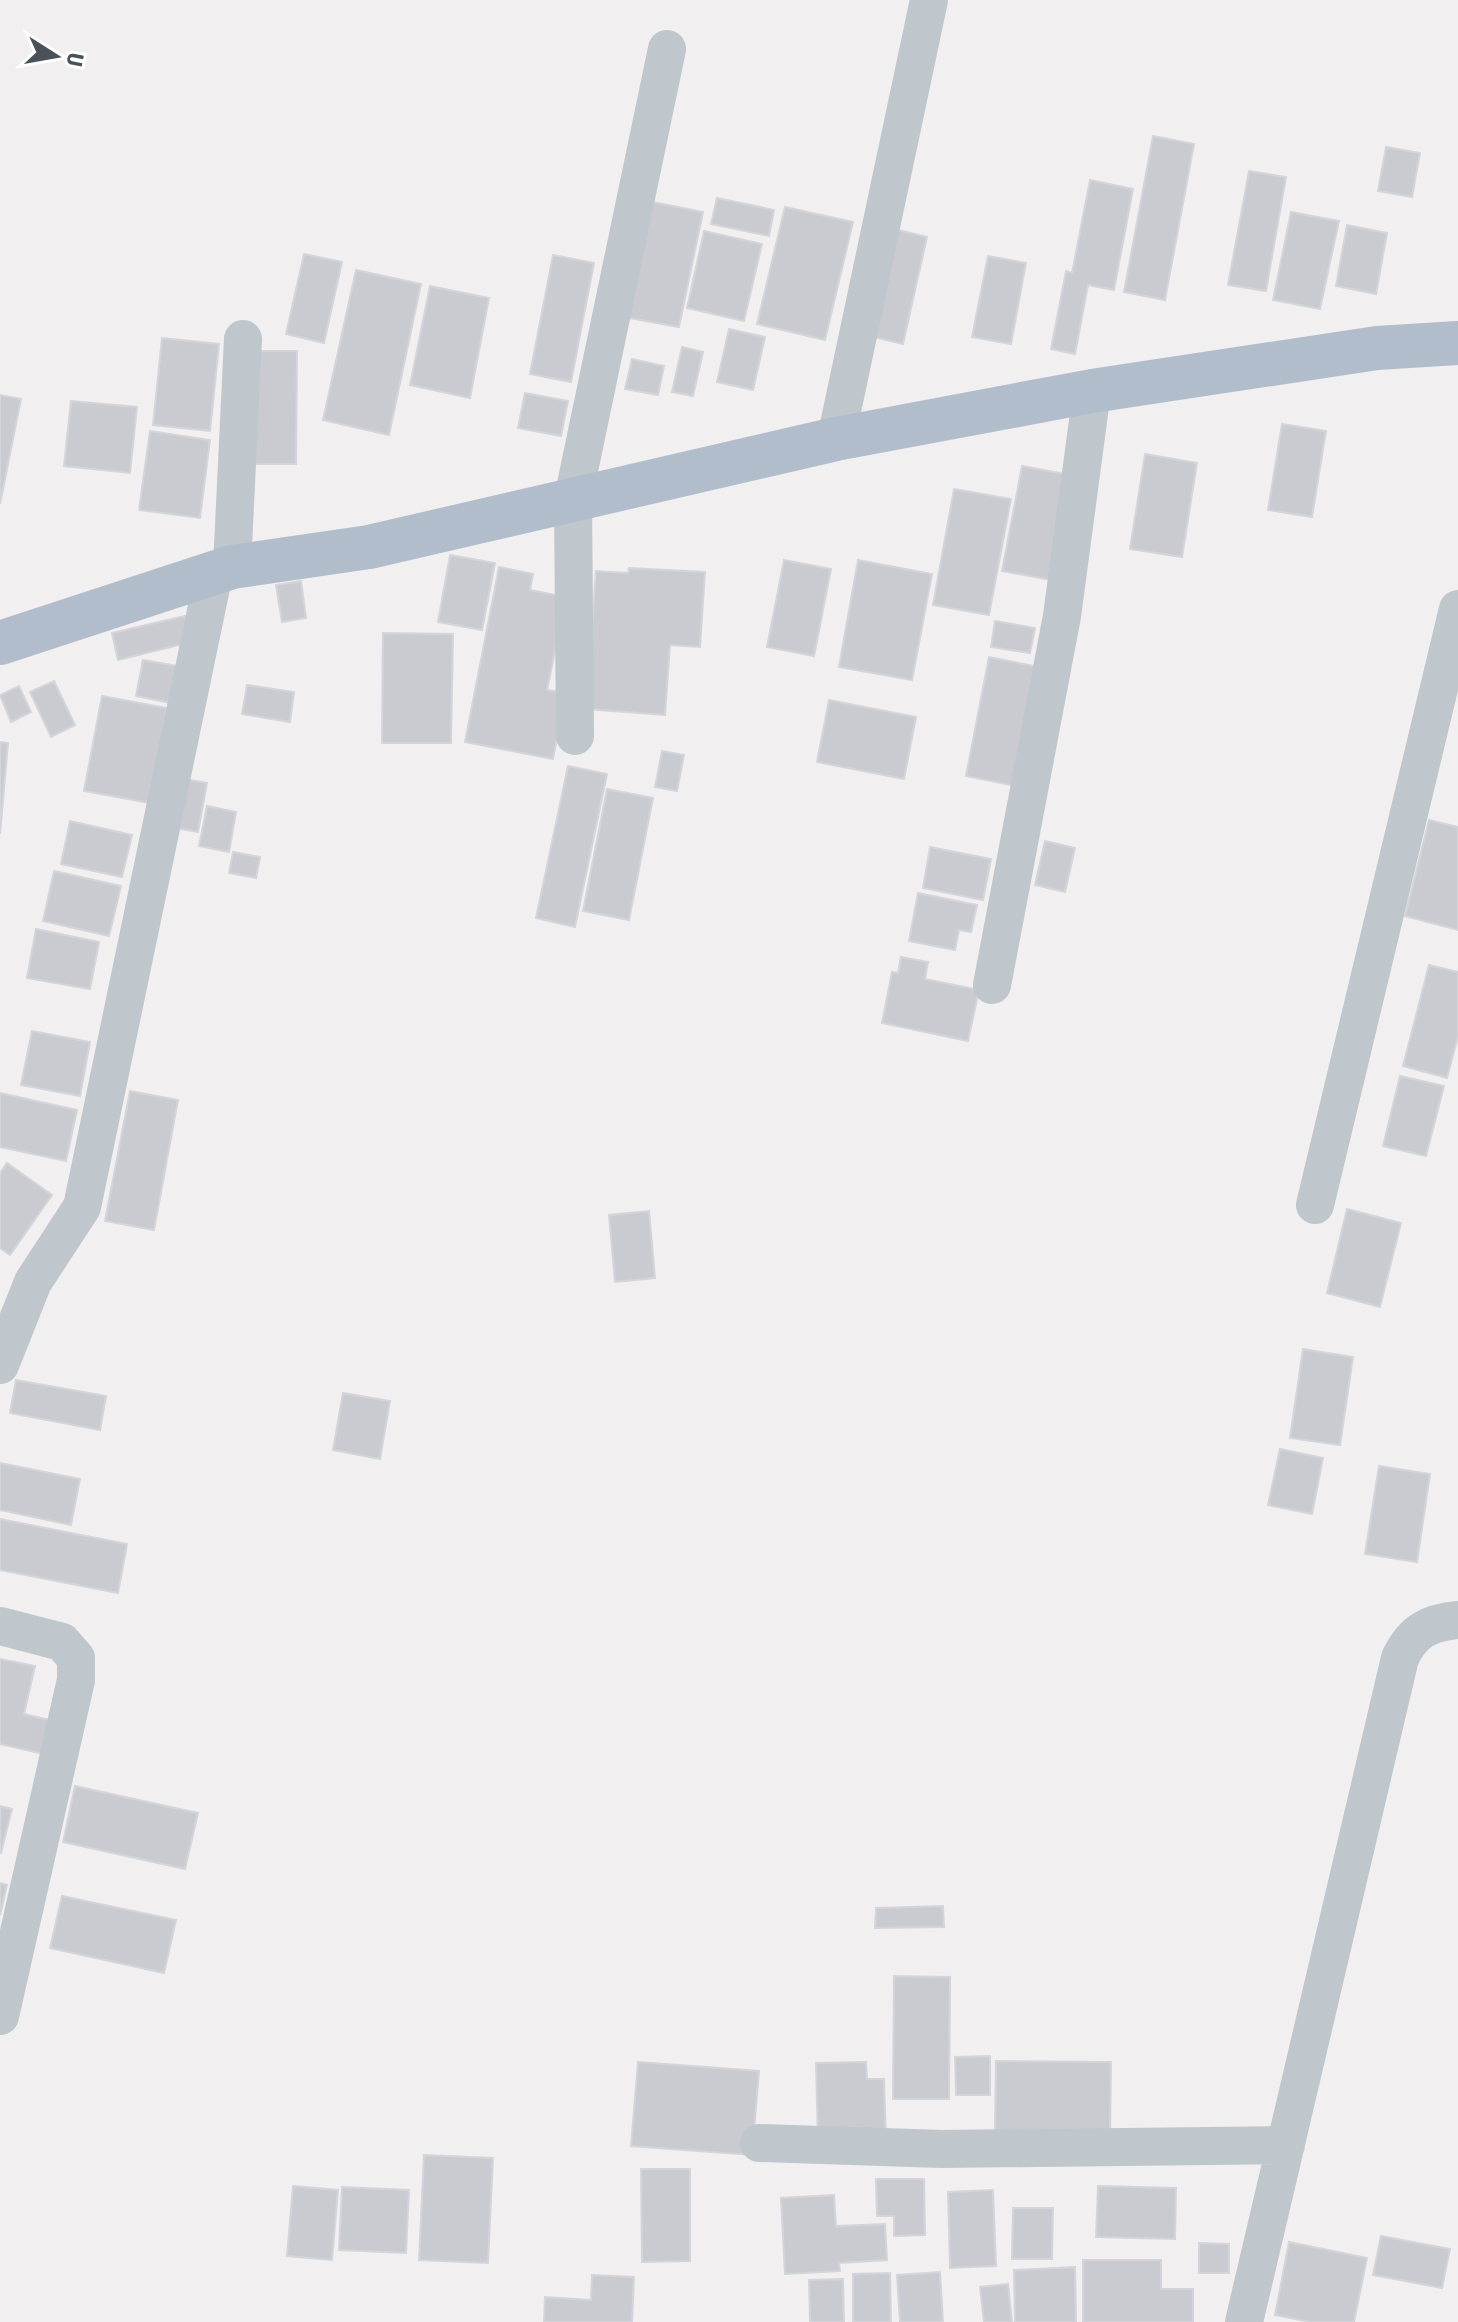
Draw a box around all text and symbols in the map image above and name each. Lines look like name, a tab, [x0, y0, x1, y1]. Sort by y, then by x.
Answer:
north arrow	[16, 16, 96, 96]
text: U	[61, 51, 90, 69]

